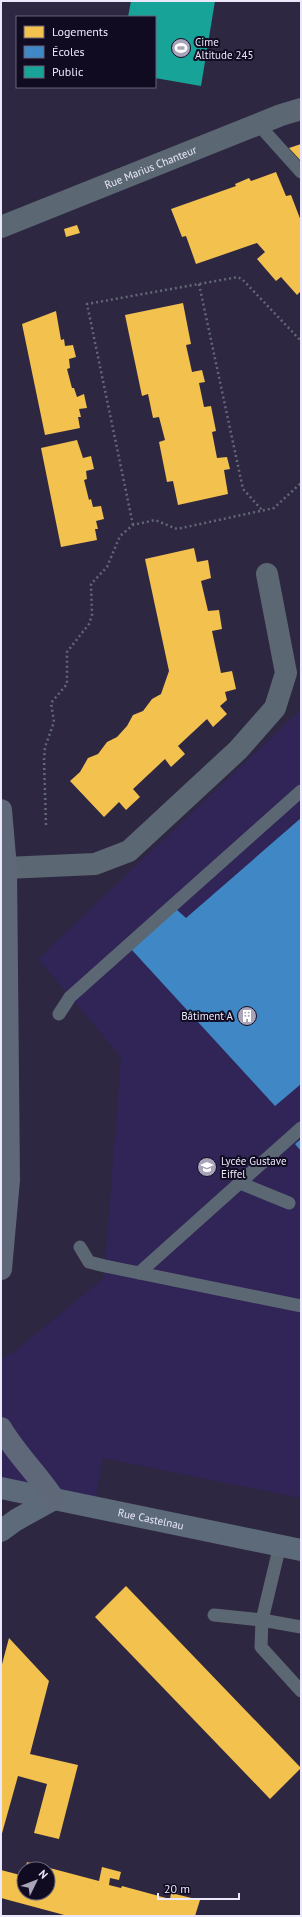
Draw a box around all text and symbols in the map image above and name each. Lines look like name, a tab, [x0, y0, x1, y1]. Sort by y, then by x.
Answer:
legend	[16, 16, 156, 88]
text: Logements	[52, 24, 108, 39]
place label: Cime Altitude 245	[195, 35, 253, 62]
sports icon: Cime Altitude 245	[170, 37, 192, 59]
text: Écoles	[52, 44, 85, 59]
text: Public	[52, 64, 84, 79]
street label: Rue Marius Chanteur	[102, 142, 199, 192]
building icon: Bâtiment A	[236, 1005, 258, 1027]
place label: Bâtiment A	[181, 1009, 234, 1023]
place label: Lycée Gustave Eiffel	[221, 1154, 287, 1181]
school or university icon: Lycée Gustave Eiffel	[196, 1156, 218, 1178]
street label: Rue Castelnau	[117, 1505, 185, 1533]
north arrow	[16, 1861, 56, 1901]
text: N	[36, 1867, 51, 1882]
scale bar	[158, 1875, 239, 1901]
text: 20 m	[164, 1881, 190, 1896]

